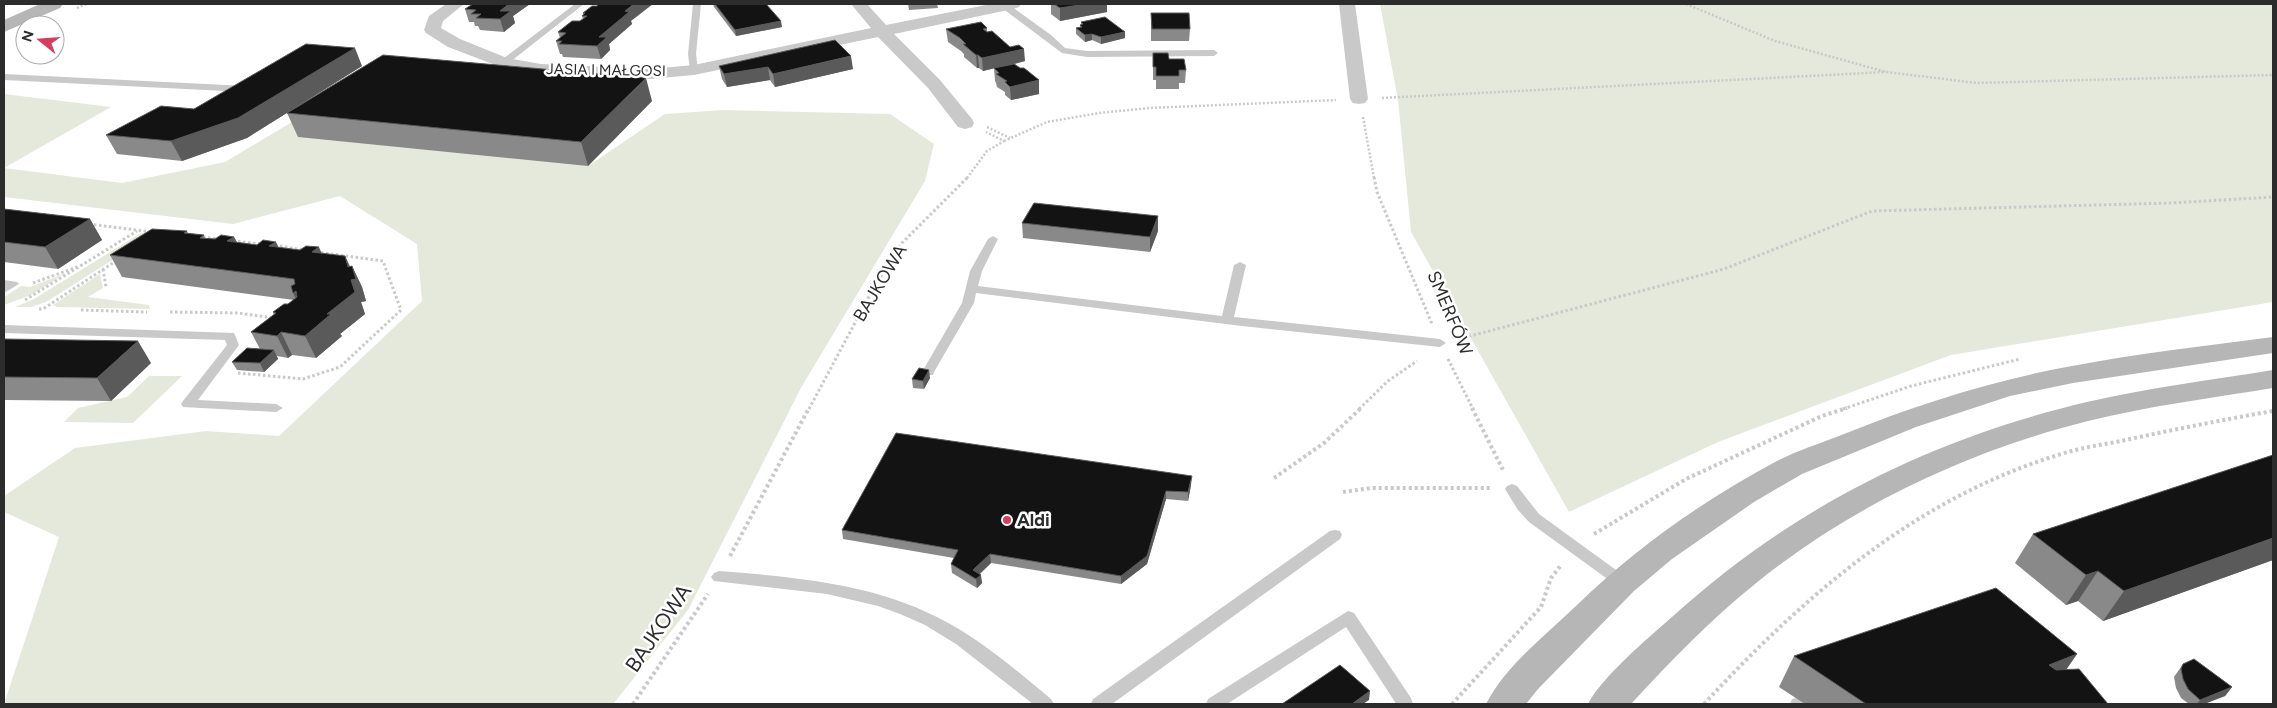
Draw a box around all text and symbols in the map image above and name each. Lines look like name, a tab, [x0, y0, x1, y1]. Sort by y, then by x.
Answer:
north arrow	[15, 15, 65, 65]
text: N	[18, 29, 38, 44]
street label: JASIA I MAŁGOSI	[546, 60, 666, 80]
street label: BAJKOWA	[848, 240, 912, 326]
street label: SMERFÓW	[1422, 268, 1478, 359]
place label: Aldi	[1017, 509, 1050, 531]
marker: Aldi	[1001, 514, 1013, 526]
street label: BAJKOWA	[620, 579, 696, 677]

